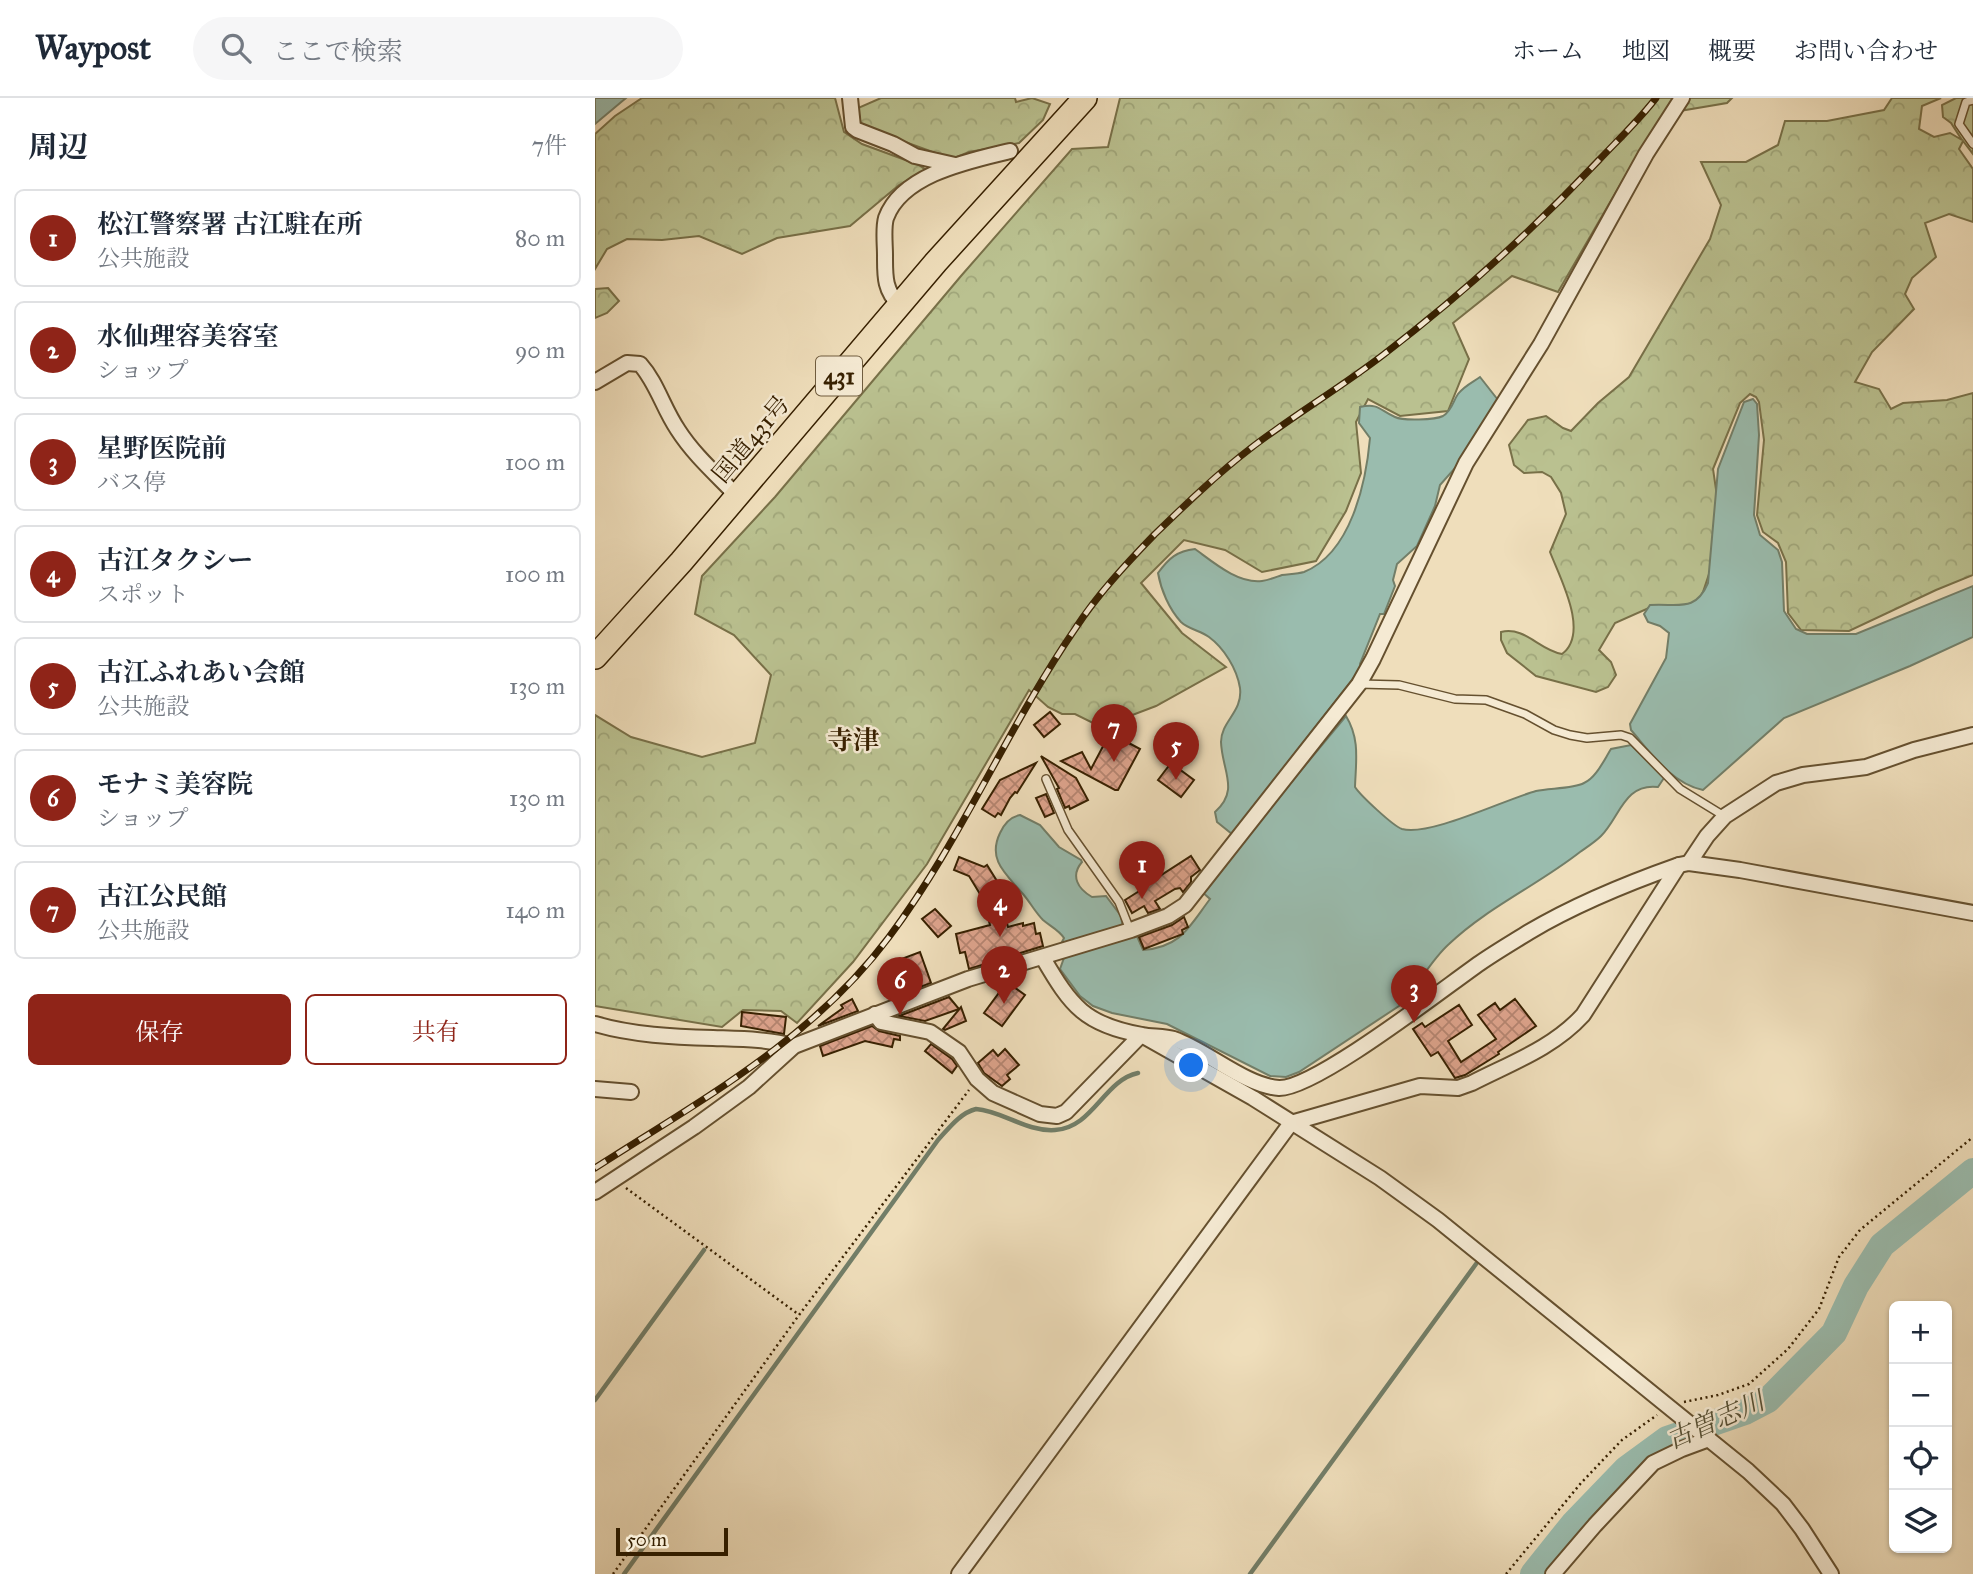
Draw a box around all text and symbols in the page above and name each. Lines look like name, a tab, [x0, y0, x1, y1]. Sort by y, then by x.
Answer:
search box	[193, 17, 683, 80]
text: Waypost	[35, 28, 151, 68]
icon: search	[217, 29, 255, 67]
text: ここで検索	[273, 35, 403, 67]
text: ホーム	[1512, 36, 1584, 66]
text: 地図	[1622, 36, 1670, 66]
text: 概要	[1708, 36, 1756, 66]
text: お問い合わせ	[1794, 36, 1938, 66]
text: 周辺	[28, 129, 88, 165]
text: 7件	[532, 131, 567, 159]
text: 松江警察署 古江駐在所	[97, 208, 363, 240]
text: 1	[48, 224, 58, 252]
text: 80 m	[515, 224, 565, 252]
text: 公共施設	[97, 244, 189, 272]
text: 水仙理容美容室	[97, 320, 279, 352]
text: 2	[47, 336, 59, 364]
text: 90 m	[515, 336, 565, 364]
text: ショップ	[97, 356, 189, 384]
road number: 431	[816, 356, 862, 396]
street label: 国道431号	[706, 389, 796, 489]
text: 星野医院前	[97, 432, 227, 464]
text: 3	[48, 448, 58, 476]
text: 100 m	[505, 448, 565, 476]
text: バス停	[97, 468, 166, 496]
text: 古江タクシー	[97, 544, 253, 576]
text: 4	[47, 560, 59, 588]
text: 100 m	[505, 560, 565, 588]
text: スポット	[97, 580, 189, 608]
text: 古江ふれあい会館	[97, 656, 305, 688]
text: 5	[48, 672, 58, 700]
text: 130 m	[509, 672, 565, 700]
text: 公共施設	[97, 692, 189, 720]
pin: 7	[1091, 704, 1137, 762]
pin: 5	[1153, 722, 1199, 780]
district label: 寺津	[827, 724, 880, 756]
text: モナミ美容院	[97, 768, 253, 800]
text: 6	[47, 784, 59, 812]
text: 130 m	[509, 784, 565, 812]
text: ショップ	[97, 804, 189, 832]
pin: 1	[1119, 841, 1165, 899]
pin: 4	[977, 879, 1023, 937]
text: 古江公民館	[97, 880, 227, 912]
text: 7	[47, 896, 59, 924]
text: 140 m	[505, 896, 565, 924]
text: 公共施設	[97, 916, 189, 944]
pin: 2	[981, 946, 1027, 1004]
pin: 6	[877, 957, 923, 1015]
pin: 3	[1391, 965, 1437, 1023]
button: 保存	[28, 994, 291, 1065]
button: 共有	[305, 994, 567, 1065]
your location	[1174, 1048, 1208, 1082]
map controls	[1889, 1301, 1952, 1553]
button: +	[1889, 1301, 1952, 1364]
button: −	[1889, 1364, 1952, 1427]
water label: 古曽志川	[1661, 1383, 1772, 1456]
button: locate	[1889, 1427, 1952, 1490]
button: layers	[1889, 1490, 1952, 1553]
scale bar	[616, 1525, 728, 1557]
text: 50 m	[627, 1528, 667, 1551]

